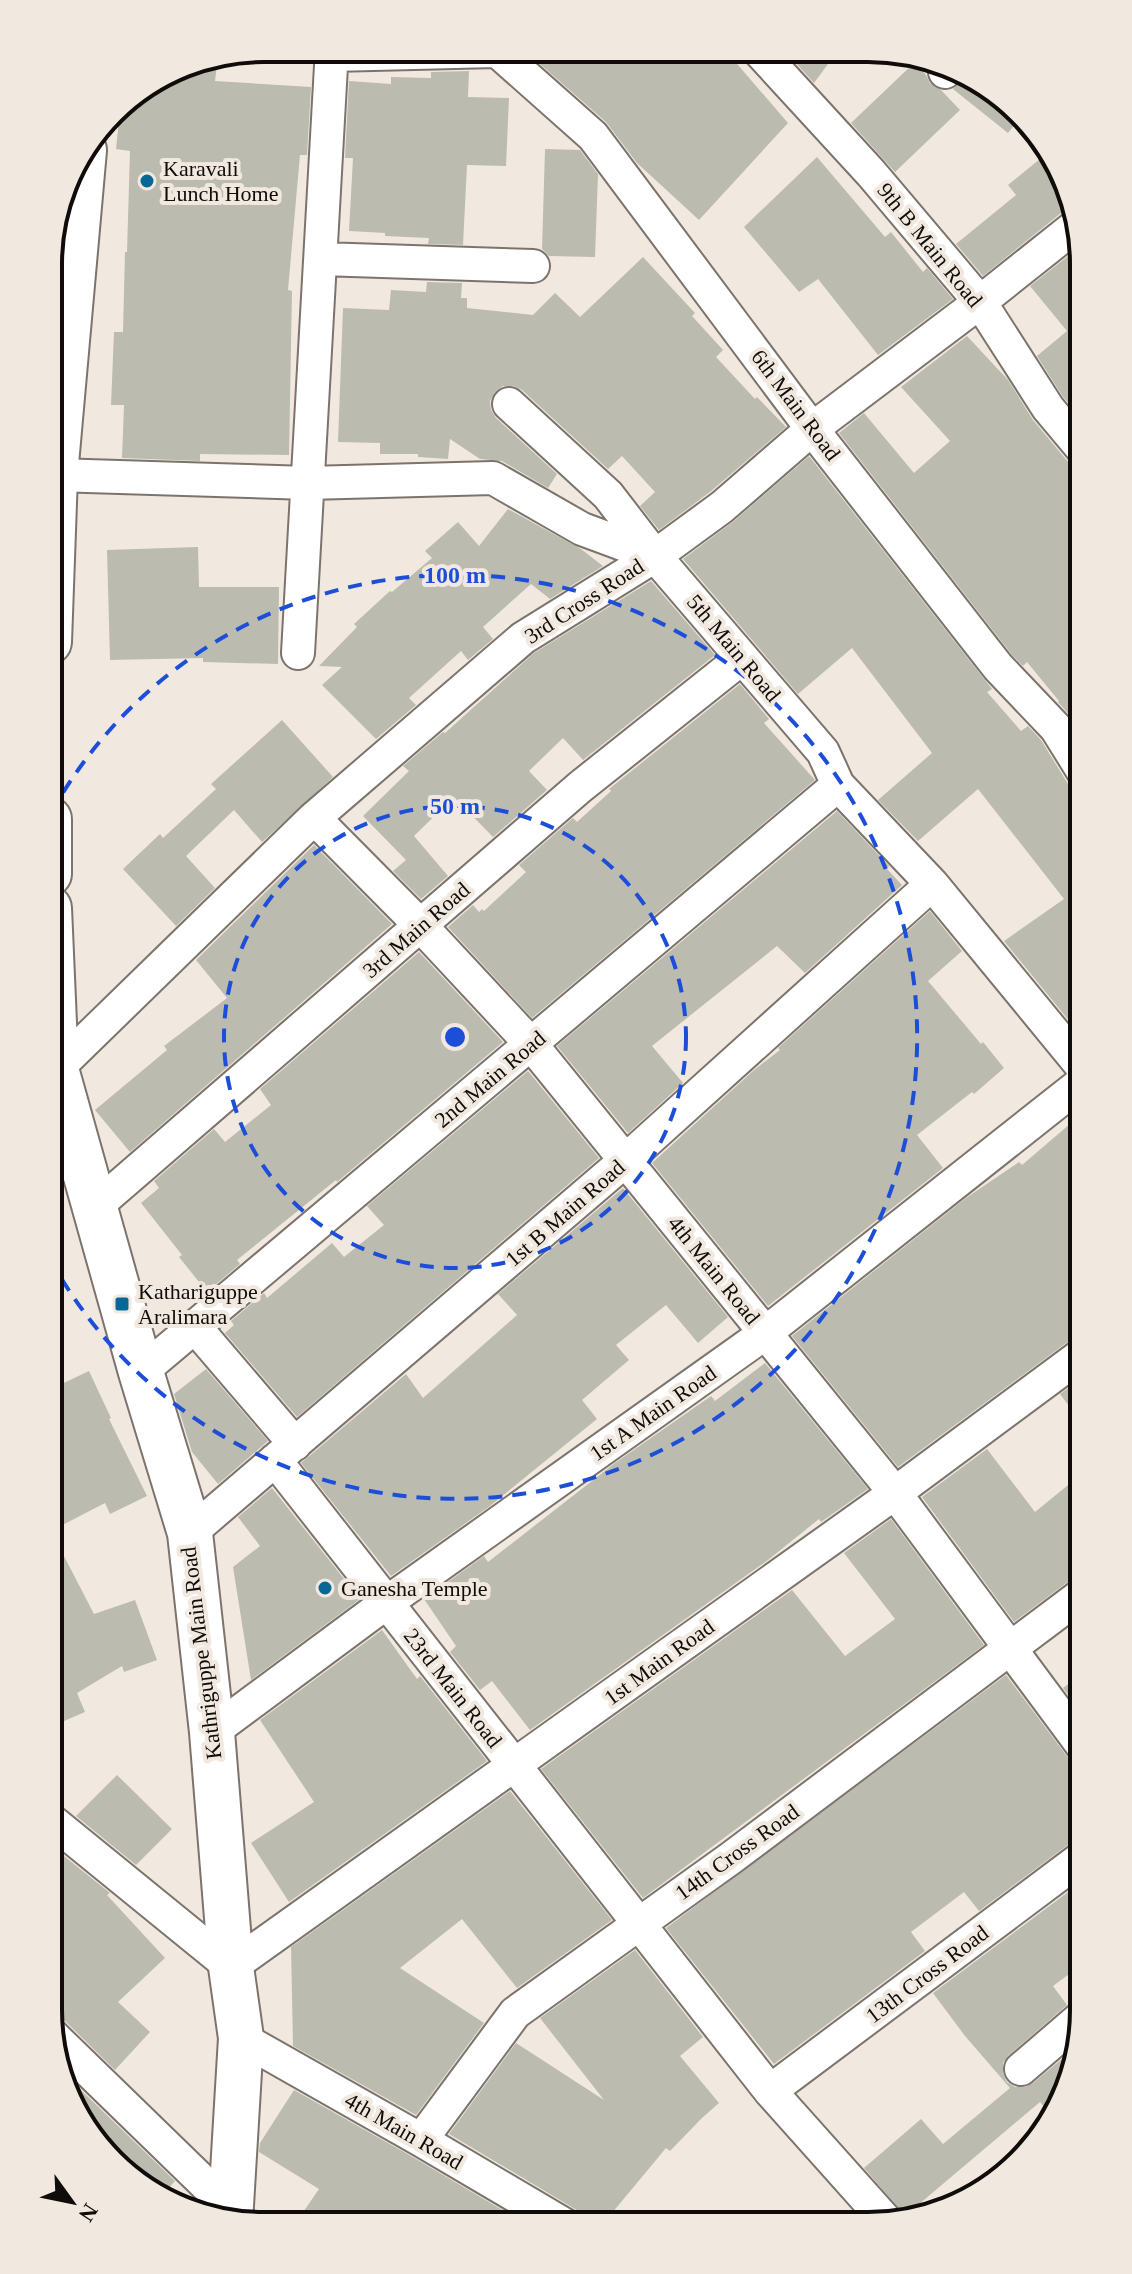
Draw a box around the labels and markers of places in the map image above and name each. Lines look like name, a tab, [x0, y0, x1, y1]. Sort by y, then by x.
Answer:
place label: Karavali Lunch Home	[163, 156, 278, 206]
marker: Karavali Lunch Home	[138, 172, 156, 190]
centre of rings	[441, 1023, 469, 1051]
place label: Kathariguppe Aralimara	[138, 1279, 258, 1329]
marker: Kathariguppe Aralimara	[113, 1295, 131, 1313]
place label: Ganesha Temple	[341, 1576, 488, 1601]
marker: Ganesha Temple	[316, 1579, 334, 1597]

